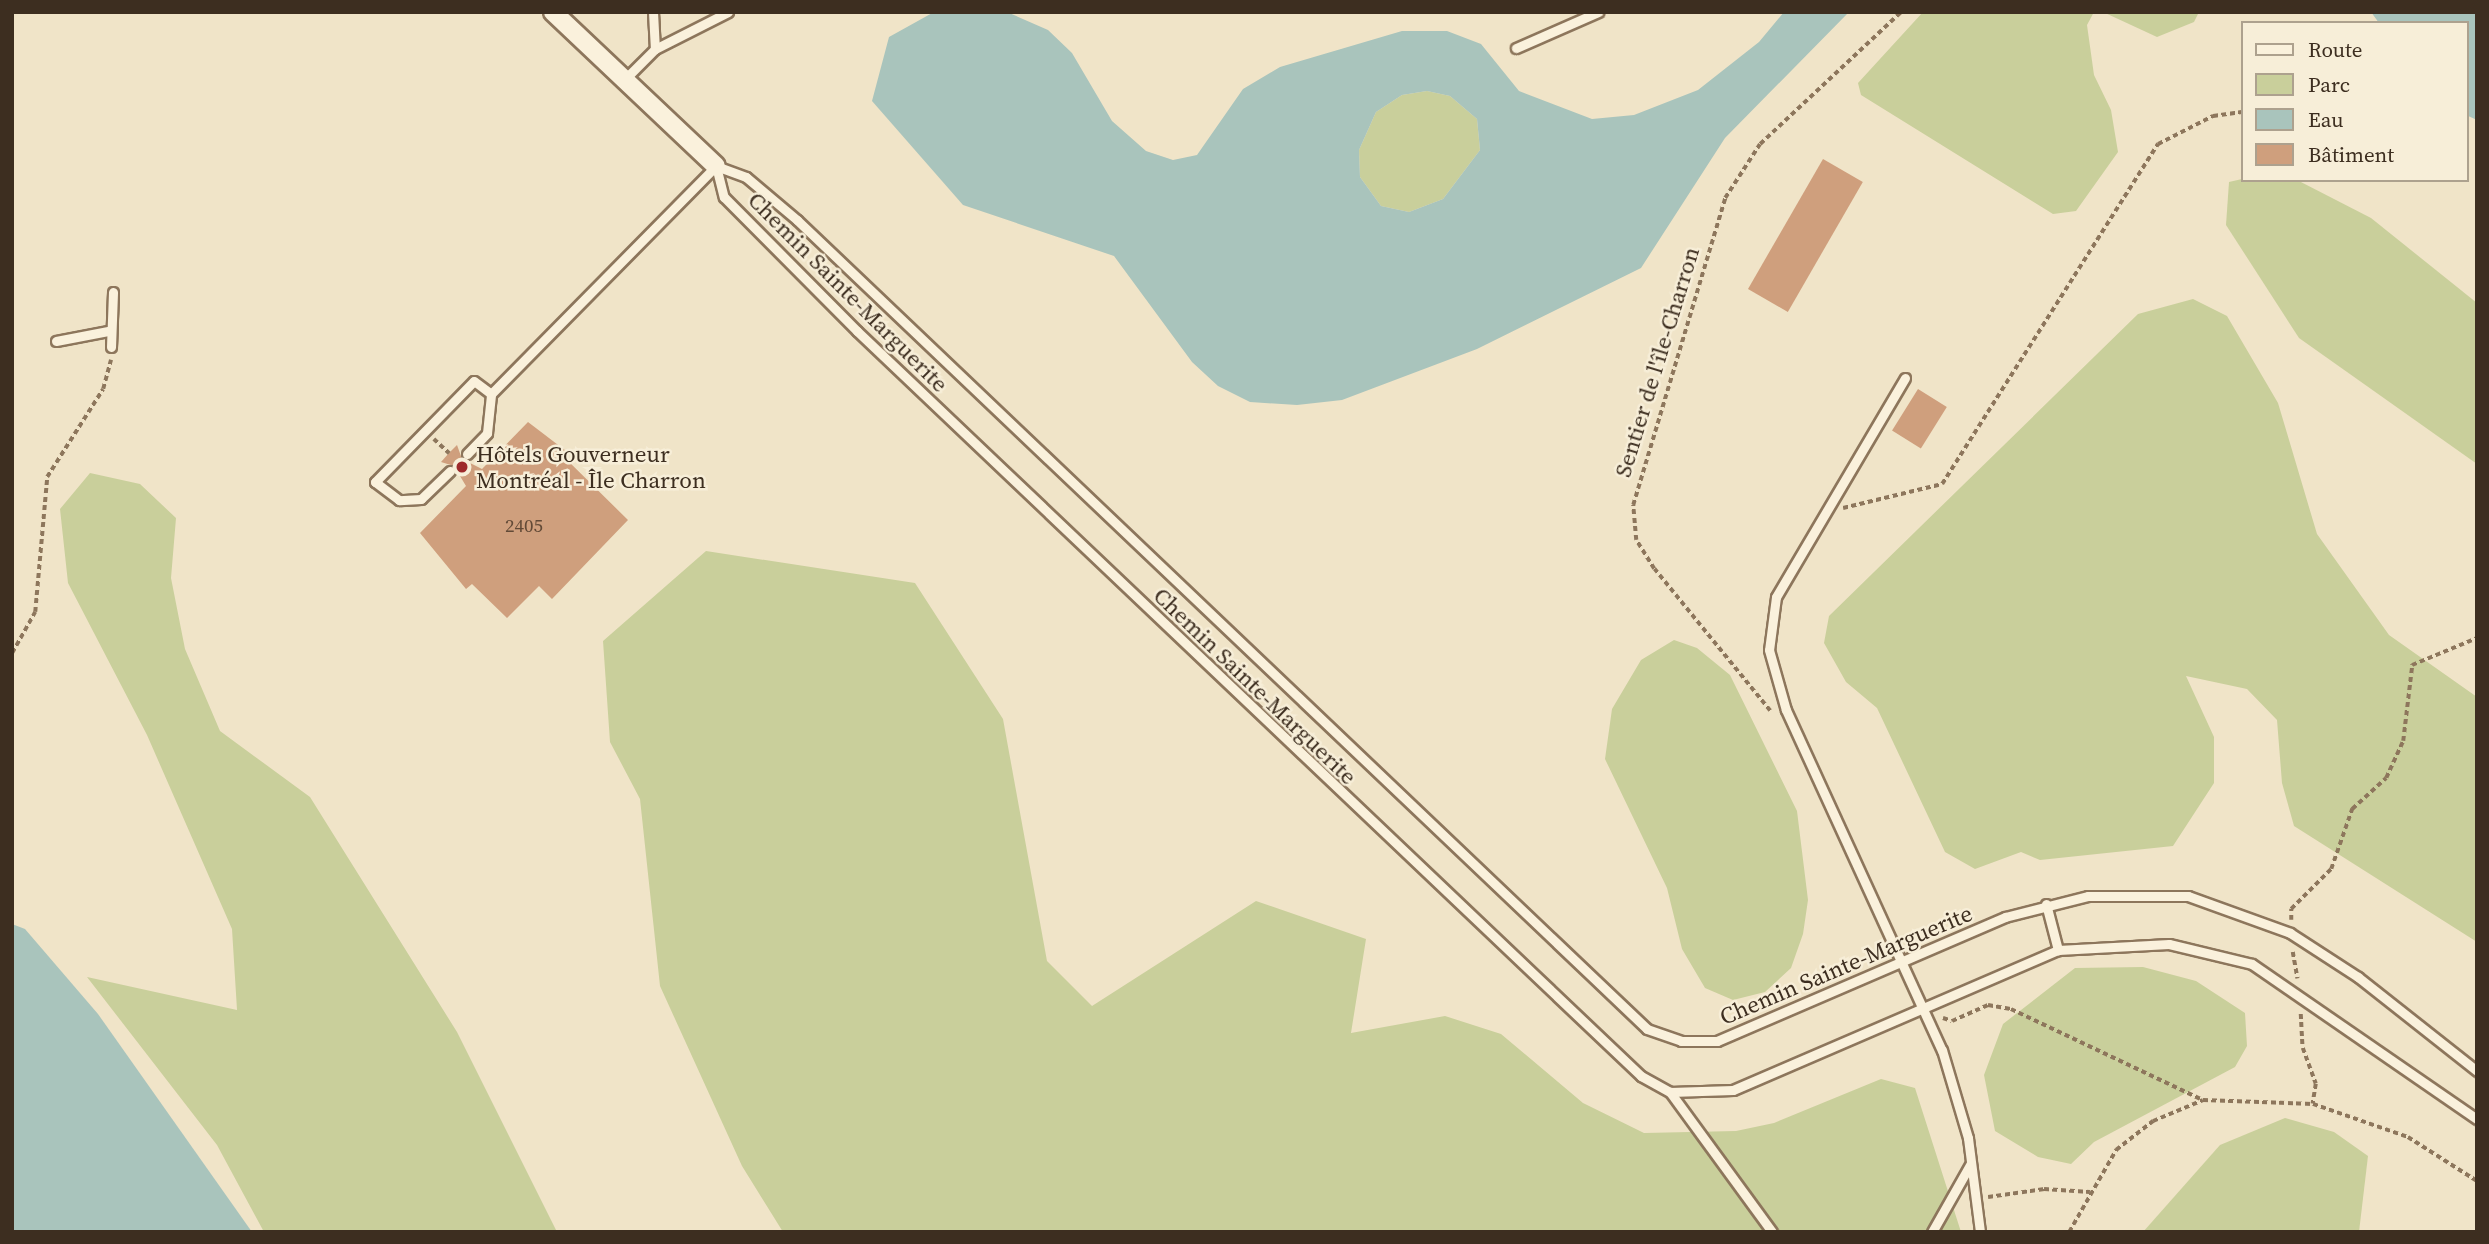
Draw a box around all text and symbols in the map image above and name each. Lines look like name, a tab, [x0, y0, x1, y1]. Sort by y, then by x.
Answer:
legend	[2240, 21, 2468, 182]
text: Route	[2308, 35, 2363, 64]
text: Parc	[2308, 70, 2350, 99]
text: Eau	[2308, 105, 2344, 134]
text: Bâtiment	[2308, 140, 2394, 169]
street label: Chemin Sainte-Marguerite	[742, 186, 954, 398]
street label: Sentier de l'île-Charron	[1609, 244, 1705, 480]
place label: Hôtels Gouverneur Montréal - Île Charron	[476, 440, 706, 494]
marker: Hôtels Gouverneur Montréal - Île Charron	[454, 459, 470, 475]
house number: 2405	[505, 515, 543, 537]
street label: Chemin Sainte-Marguerite	[1148, 582, 1362, 790]
street label: Chemin Sainte-Marguerite	[1716, 899, 1976, 1031]

